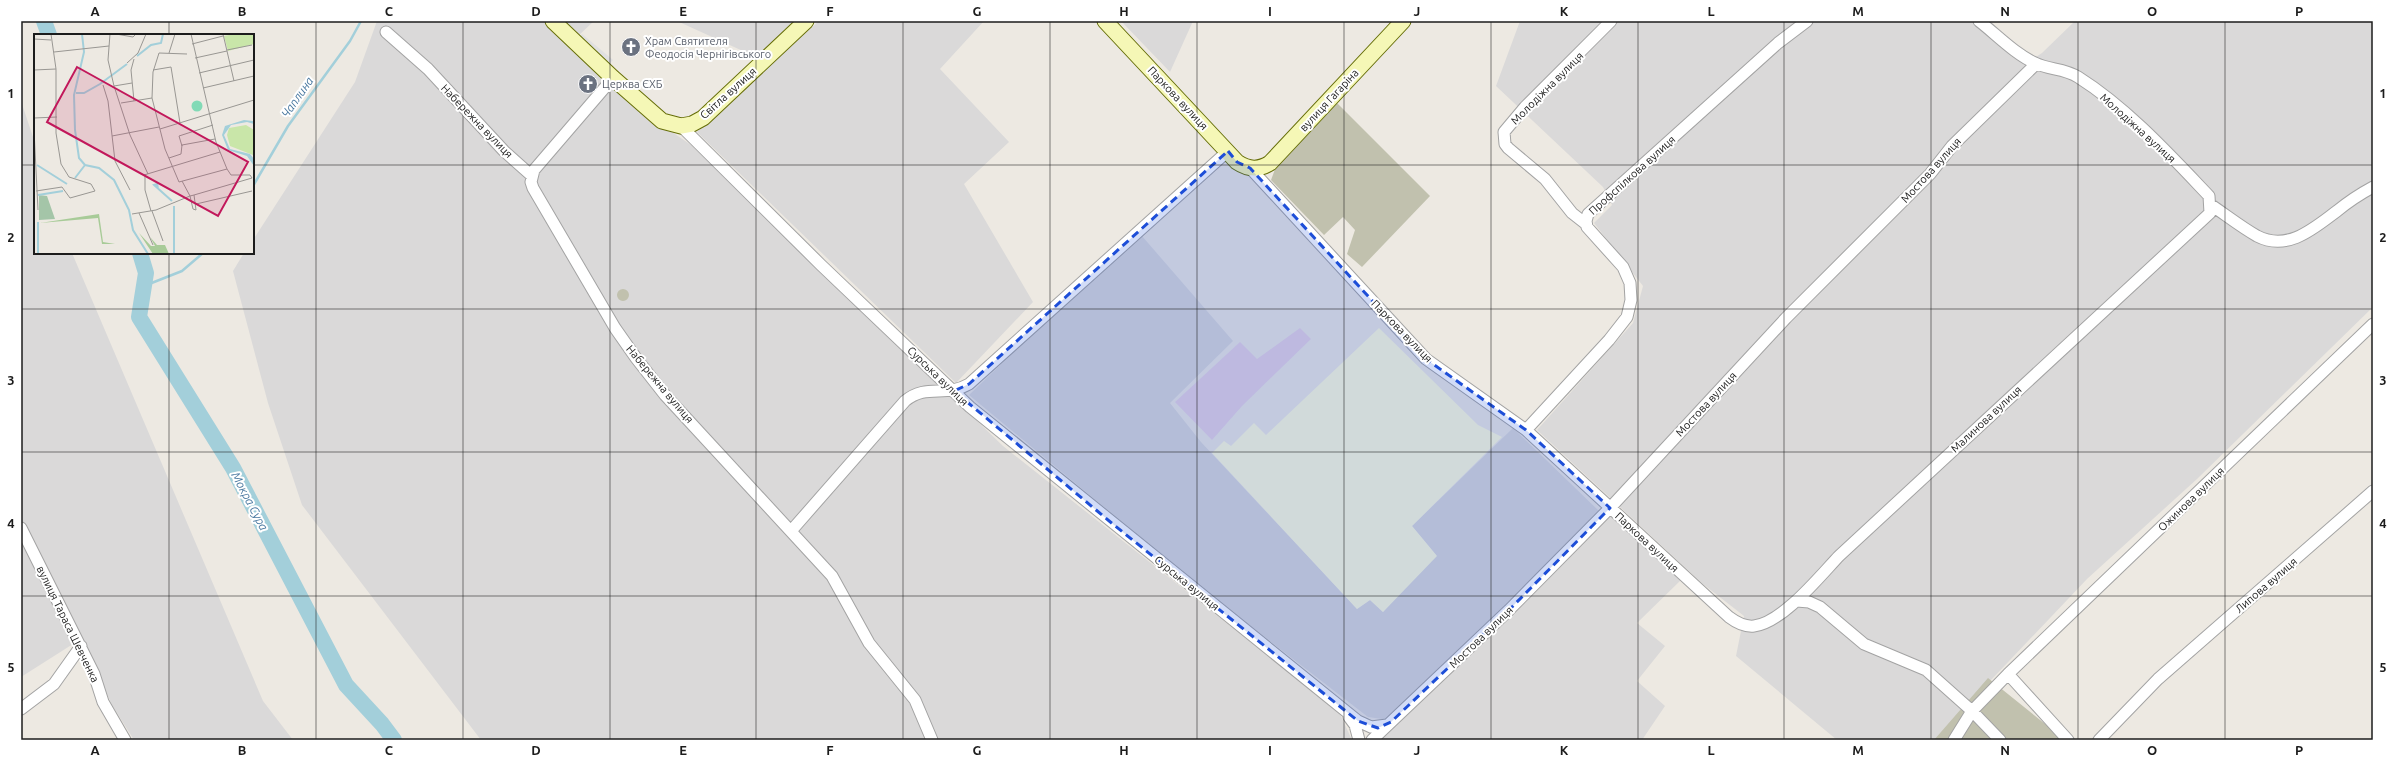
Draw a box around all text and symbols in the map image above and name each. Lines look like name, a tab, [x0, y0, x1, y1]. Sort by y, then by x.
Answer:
text: A	[90, 4, 100, 18]
text: B	[238, 4, 247, 18]
text: C	[385, 4, 394, 18]
text: D	[531, 4, 541, 18]
text: E	[679, 4, 687, 18]
text: F	[826, 4, 834, 18]
text: G	[973, 4, 982, 18]
text: H	[1119, 4, 1129, 18]
text: I	[1268, 4, 1272, 18]
text: J	[1414, 4, 1420, 18]
text: K	[1560, 4, 1569, 18]
text: L	[1707, 4, 1715, 18]
text: M	[1852, 4, 1864, 18]
text: N	[2000, 4, 2010, 18]
text: O	[2147, 4, 2157, 18]
text: P	[2295, 4, 2303, 18]
inset map	[34, 34, 254, 254]
place label: Храм Святителя Феодосія Чернігівського	[645, 35, 771, 60]
church icon: Храм Святителя Феодосія Чернігівського	[620, 36, 642, 58]
street label: Молодіжна вулиця	[1508, 49, 1586, 127]
street label: Паркова вулиця	[1146, 64, 1210, 132]
street label: Світла вулиця	[698, 65, 758, 121]
street label: вулиця Гагаріна	[1297, 66, 1361, 134]
church icon: Церква ЄХБ	[577, 73, 599, 95]
water label: Чаплина	[278, 74, 316, 120]
place label: Церква ЄХБ	[602, 78, 663, 90]
street label: Набережна вулиця	[439, 82, 515, 160]
text: 1	[7, 86, 15, 100]
text: 1	[2379, 86, 2387, 100]
street label: Молодіжна вулиця	[2098, 91, 2178, 165]
street label: Профспілкова вулиця	[1586, 133, 1678, 217]
street label: Мостова вулиця	[1899, 135, 1963, 205]
text: 2	[7, 230, 15, 244]
text: 2	[2379, 230, 2387, 244]
street label: Паркова вулиця	[1369, 297, 1435, 365]
street label: Набережна вулиця	[624, 343, 696, 425]
street label: Сурська вулиця	[905, 344, 971, 408]
street label: Мостова вулиця	[1673, 369, 1739, 439]
text: 3	[7, 373, 15, 387]
text: 3	[2379, 373, 2387, 387]
street label: Малинова вулиця	[1948, 383, 2024, 455]
street label: Ожинова вулиця	[2156, 465, 2226, 533]
water label: Мокра Сура	[229, 470, 271, 533]
street label: Паркова вулиця	[1613, 510, 1681, 574]
text: 4	[7, 516, 15, 530]
text: 4	[2379, 516, 2387, 530]
street label: Сурська вулиця	[1152, 553, 1222, 613]
street label: Липова вулиця	[2233, 555, 2299, 615]
street label: вулиця Тараса Шевченка	[35, 564, 101, 684]
street label: Мостова вулиця	[1447, 604, 1515, 670]
text: 5	[7, 660, 15, 674]
text: 5	[2379, 660, 2387, 674]
text: A	[90, 743, 100, 757]
text: B	[238, 743, 247, 757]
text: C	[385, 743, 394, 757]
text: D	[531, 743, 541, 757]
text: E	[679, 743, 687, 757]
text: F	[826, 743, 834, 757]
text: G	[973, 743, 982, 757]
text: H	[1119, 743, 1129, 757]
text: I	[1268, 743, 1272, 757]
text: J	[1414, 743, 1420, 757]
text: K	[1560, 743, 1569, 757]
text: L	[1707, 743, 1715, 757]
text: M	[1852, 743, 1864, 757]
text: N	[2000, 743, 2010, 757]
text: O	[2147, 743, 2157, 757]
text: P	[2295, 743, 2303, 757]

